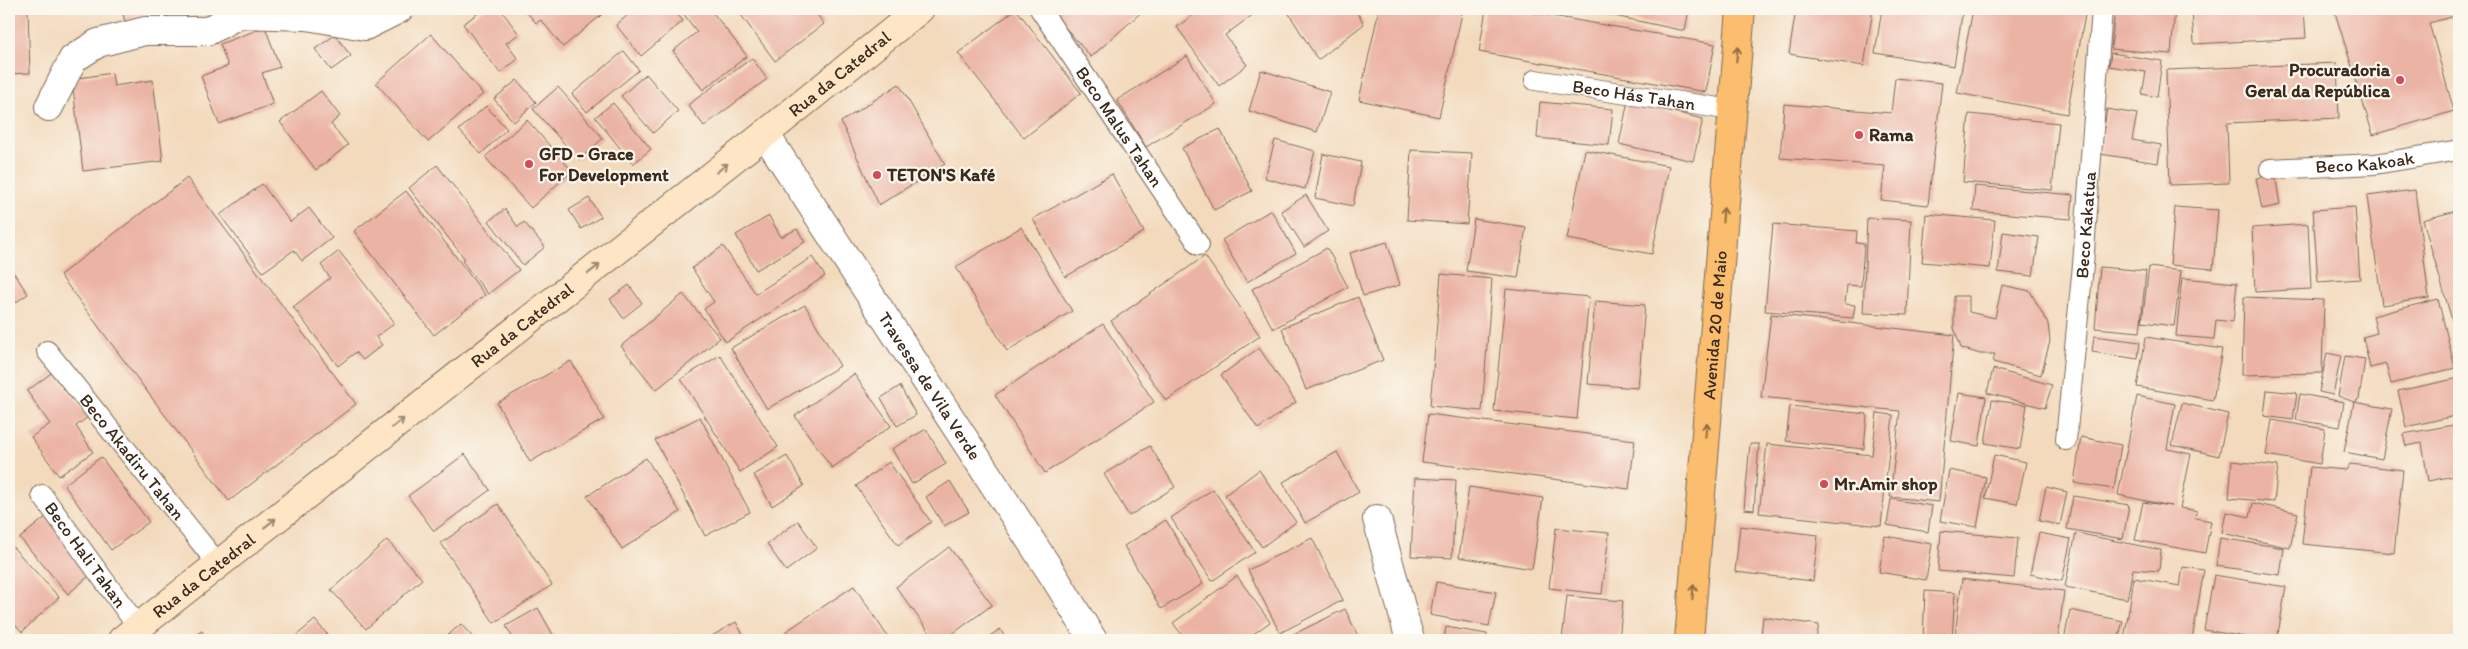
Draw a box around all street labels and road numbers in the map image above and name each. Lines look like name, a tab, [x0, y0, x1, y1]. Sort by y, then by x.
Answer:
street label: Rua da Catedral	[784, 26, 895, 122]
street label: Beco Malus Tahan	[1071, 62, 1168, 192]
street label: Beco Hás Tahan	[1571, 75, 1697, 115]
street label: Beco Kakoak	[2315, 147, 2416, 178]
street label: Beco Kakatua	[2071, 170, 2101, 279]
street label: Avenida 20 de Maio	[1698, 250, 1732, 401]
street label: Rua da Catedral	[466, 278, 578, 372]
street label: Travessa de Vila Verde	[873, 308, 986, 464]
street label: Beco Akadiru Tahan	[75, 389, 189, 525]
street label: Beco Hali Tahan	[40, 498, 131, 612]
street label: Rua da Catedral	[148, 528, 260, 623]

